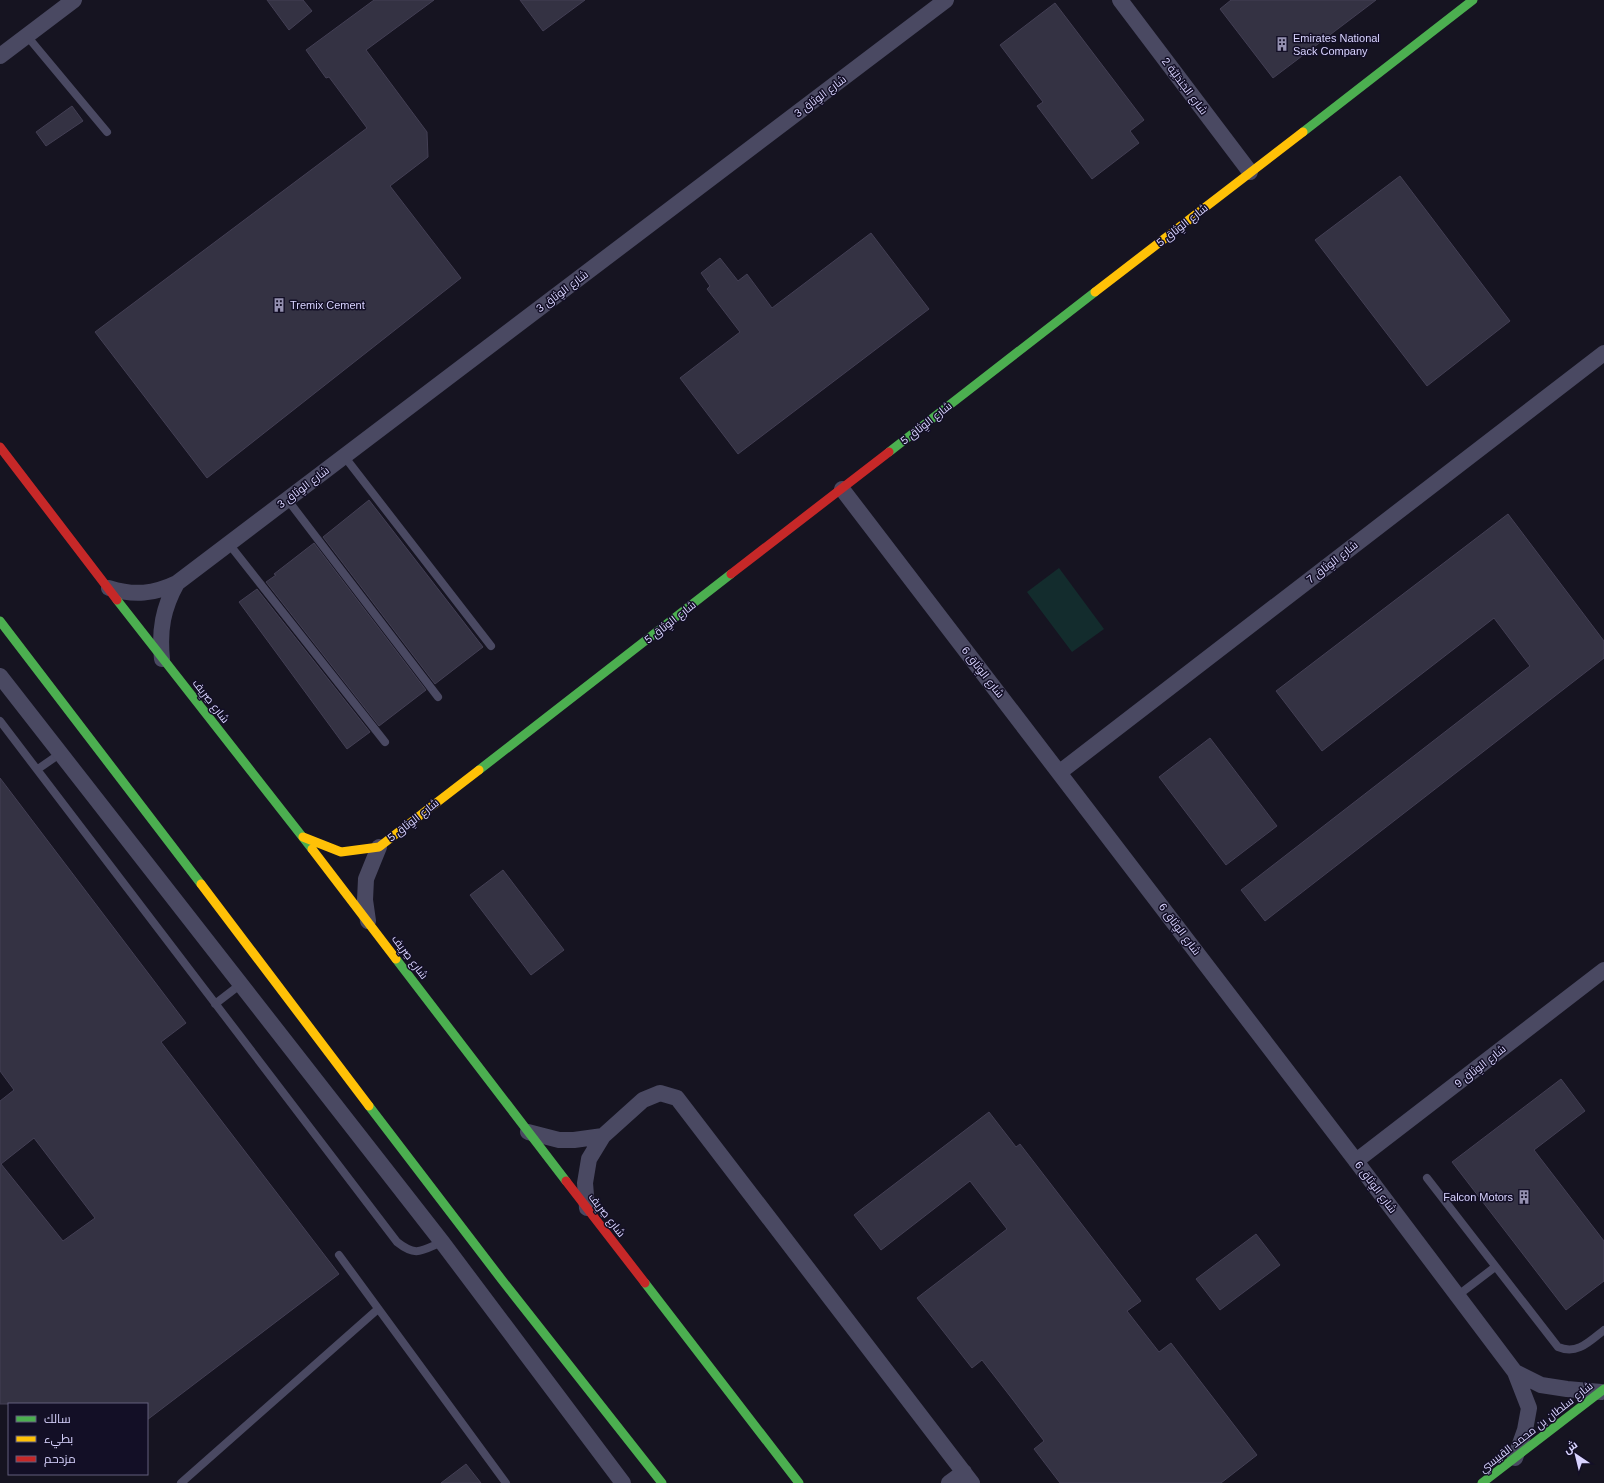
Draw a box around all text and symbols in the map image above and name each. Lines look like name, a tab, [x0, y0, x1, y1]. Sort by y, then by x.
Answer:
place label: Emirates National Sack Company	[1293, 32, 1380, 57]
building icon: Emirates National Sack Company	[1274, 36, 1290, 52]
street label: شارع الجَندَلِيَّة 2	[1158, 55, 1210, 118]
street label: شارع الوِثاق 3	[792, 73, 850, 121]
street label: شارع الوِثاق 5	[1154, 201, 1211, 250]
street label: شارع الوِثاق 3	[534, 268, 592, 316]
building icon: Tremix Cement	[271, 297, 287, 313]
place label: Tremix Cement	[290, 299, 365, 311]
street label: شارع الوِثاق 5	[898, 399, 955, 448]
street label: شارع الوِثاق 3	[275, 464, 333, 512]
street label: شارع الوِثاق 7	[1304, 538, 1361, 587]
street label: شارع الوِثاق 5	[642, 598, 699, 647]
street label: شارع الوِثاق 6	[958, 644, 1007, 701]
street label: شارع صِرِيف	[189, 677, 232, 726]
street label: شارع الوِثاق 5	[385, 796, 442, 845]
street label: شارع الوِثاق 6	[1155, 901, 1203, 959]
street label: شارع صِرِيف	[388, 933, 430, 982]
street label: شارع الوِثاق 9	[1452, 1042, 1509, 1091]
street label: شارع الوِثاق 6	[1351, 1159, 1399, 1217]
building icon: Falcon Motors	[1516, 1189, 1532, 1205]
street label: شارع صِرِيف	[585, 1191, 628, 1240]
place label: Falcon Motors	[1443, 1191, 1513, 1203]
street label: شارع سلطان بن محمد القبيسي	[1477, 1379, 1595, 1475]
legend	[8, 1403, 148, 1475]
text: سالك	[44, 1412, 71, 1426]
text: بطيء	[44, 1432, 73, 1449]
north arrow	[1556, 1435, 1596, 1475]
text: مزدحم	[44, 1452, 76, 1467]

